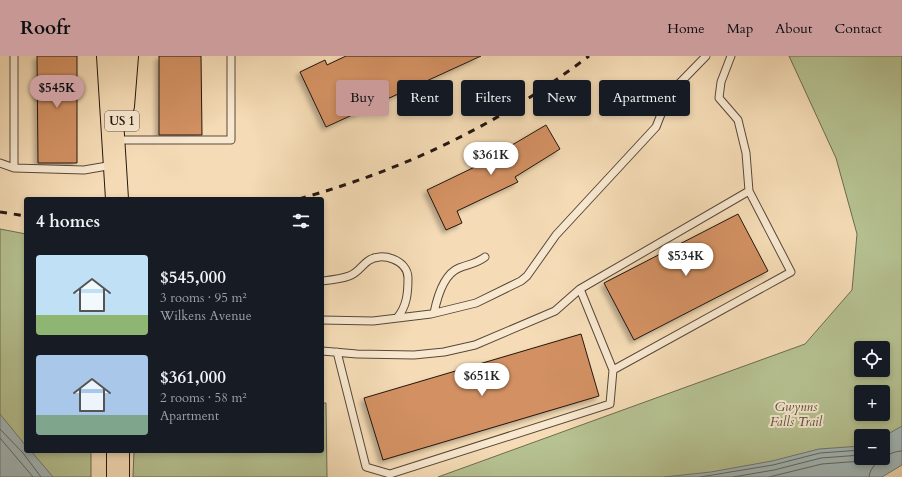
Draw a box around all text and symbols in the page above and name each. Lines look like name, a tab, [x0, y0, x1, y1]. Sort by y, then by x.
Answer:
text: Roofr	[20, 15, 70, 41]
text: Home	[667, 19, 705, 38]
text: Map	[727, 19, 753, 38]
text: About	[775, 19, 812, 38]
text: Contact	[834, 19, 882, 38]
pin: $545K	[29, 75, 85, 109]
text: $545K	[38, 79, 76, 97]
chip: Buy	[336, 80, 389, 116]
chip: Rent	[397, 80, 453, 116]
chip: Filters	[461, 80, 525, 116]
chip: New	[533, 80, 591, 116]
chip: Apartment	[599, 80, 690, 116]
road number: US 1	[105, 111, 139, 131]
pin: $361K	[463, 142, 519, 176]
text: $361K	[472, 146, 510, 164]
text: 4 homes	[36, 210, 100, 233]
icon: filters	[290, 210, 312, 232]
pin: $534K	[658, 243, 714, 277]
text: $534K	[667, 247, 705, 265]
text: $545,000	[160, 266, 226, 289]
icon: home	[68, 271, 116, 319]
text: 3 rooms · 95 m²	[160, 289, 247, 307]
text: Wilkens Avenue	[160, 307, 252, 325]
map controls	[854, 341, 890, 465]
button: locate	[854, 341, 890, 377]
pin: $651K	[454, 363, 510, 397]
text: $361,000	[160, 366, 226, 389]
text: $651K	[463, 367, 501, 385]
icon: home	[68, 371, 116, 419]
button: +	[854, 385, 890, 421]
text: 2 rooms · 58 m²	[160, 389, 247, 407]
park label: Gwynns Falls Trail	[770, 398, 823, 431]
text: Apartment	[160, 407, 219, 425]
button: −	[854, 429, 890, 465]

